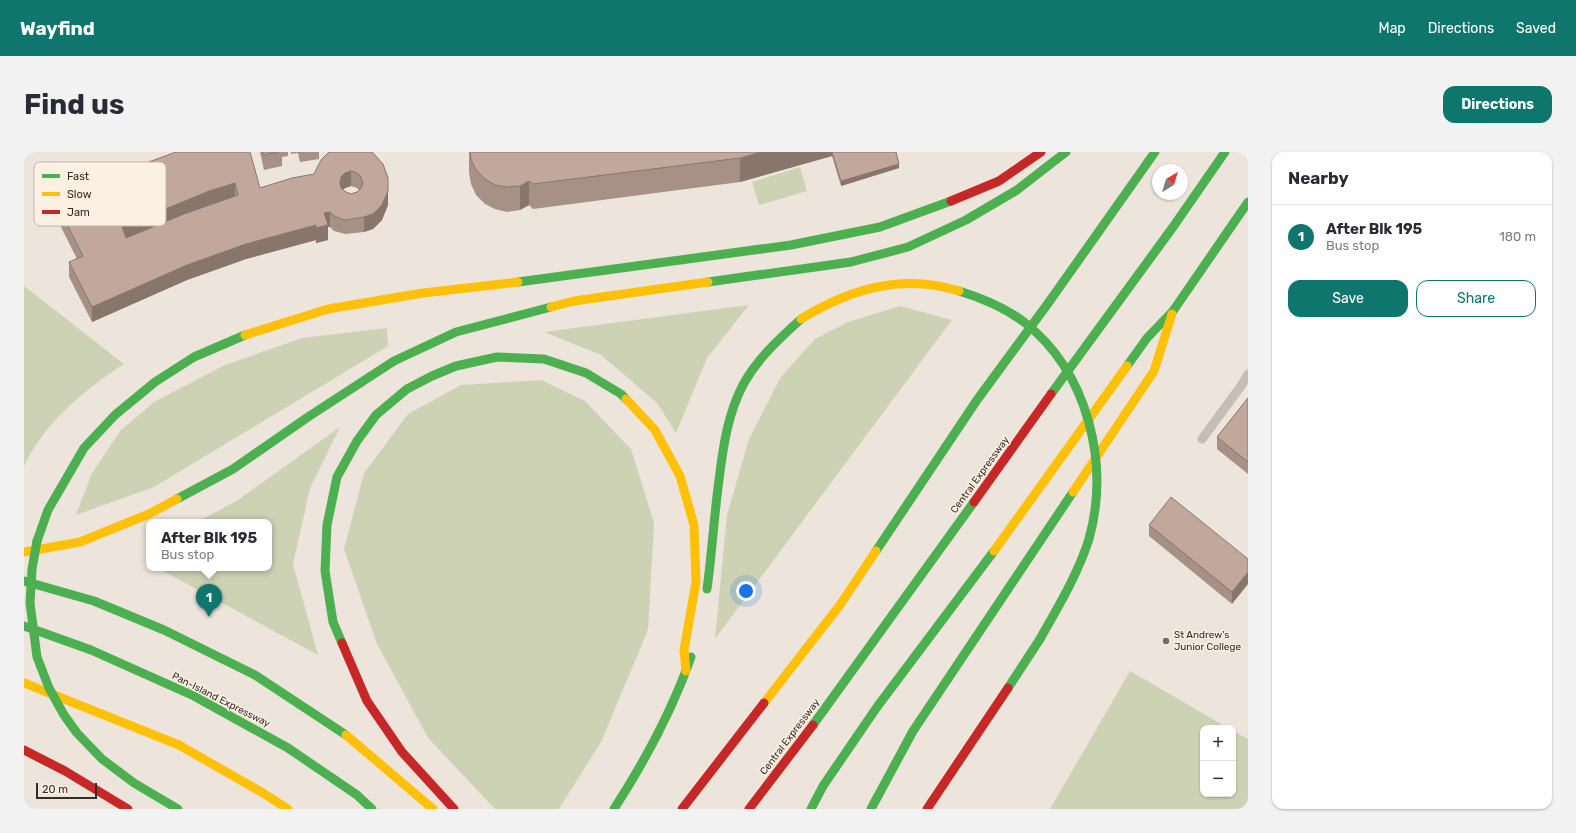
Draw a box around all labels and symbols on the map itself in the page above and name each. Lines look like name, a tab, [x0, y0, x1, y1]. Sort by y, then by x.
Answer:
legend	[34, 162, 166, 226]
north arrow	[1152, 164, 1188, 200]
text: Fast	[67, 170, 90, 183]
text: Slow	[67, 188, 92, 201]
text: Jam	[67, 206, 90, 219]
street label: Central Expressway	[948, 434, 1012, 516]
your location	[736, 581, 756, 601]
pin: 1	[196, 584, 222, 617]
place label: St Andrew's Junior College	[1174, 629, 1241, 653]
marker: St Andrew's Junior College	[1161, 636, 1171, 646]
street label: Pan-Island Expressway	[170, 670, 272, 730]
street label: Central Expressway	[758, 696, 823, 777]
scale bar	[36, 781, 97, 800]

